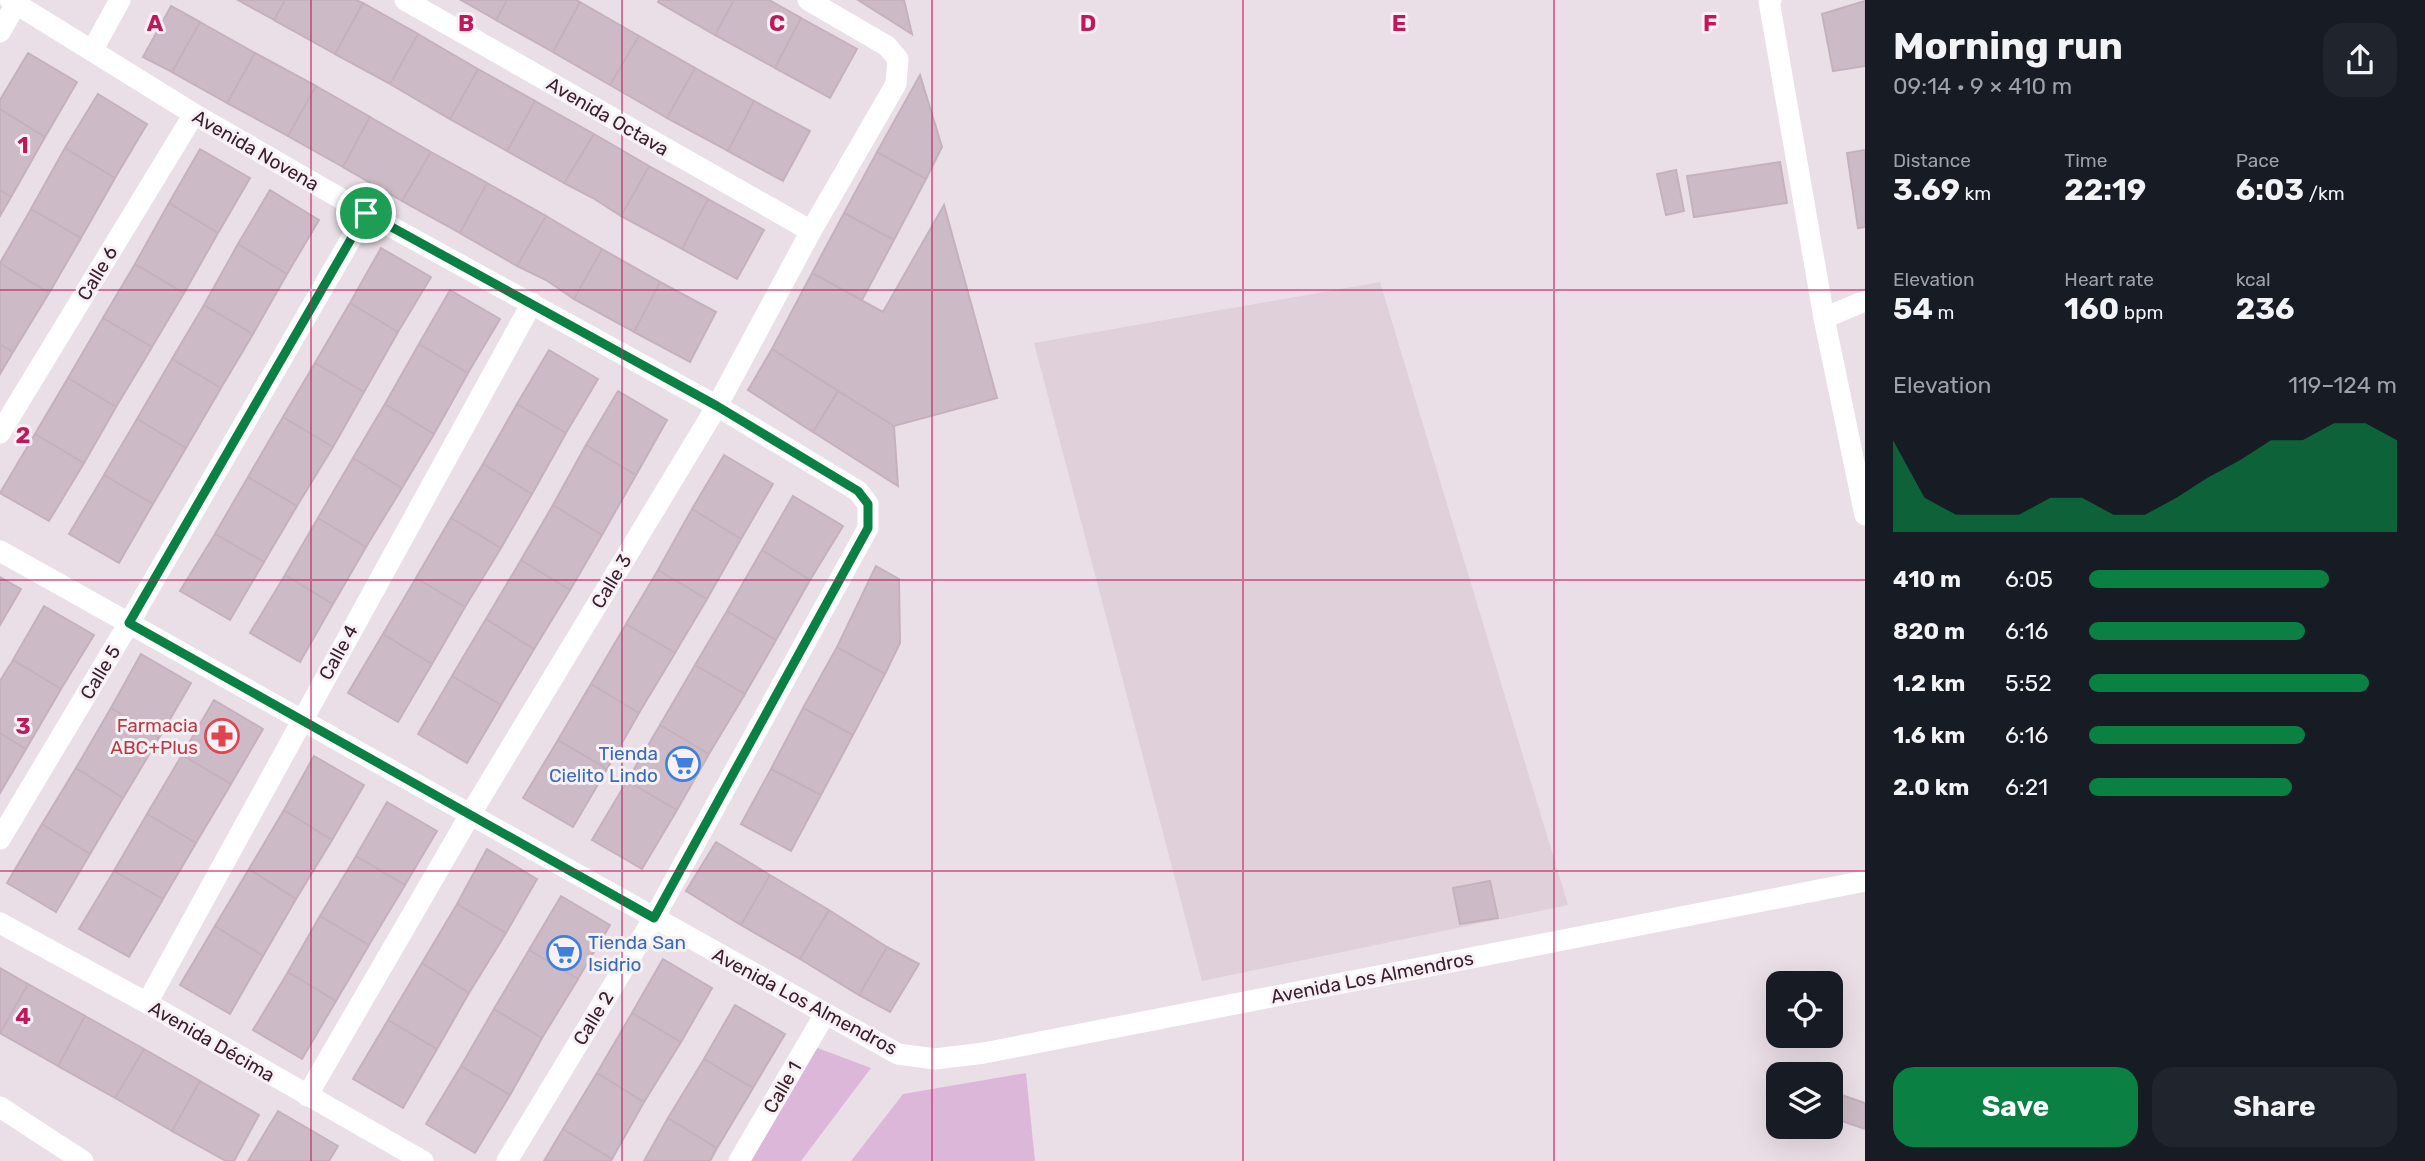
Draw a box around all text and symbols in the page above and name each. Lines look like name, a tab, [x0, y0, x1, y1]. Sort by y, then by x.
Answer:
text: A	[147, 9, 164, 37]
text: B	[458, 9, 474, 37]
text: C	[769, 9, 785, 37]
text: D	[1080, 9, 1096, 37]
text: E	[1392, 9, 1406, 37]
text: F	[1703, 9, 1717, 37]
text: Morning run	[1893, 23, 2123, 69]
button: share	[2323, 23, 2397, 97]
street label: Avenida Octava	[543, 72, 673, 161]
text: 09:14 · 9 × 410 m	[1893, 72, 2072, 100]
street label: Avenida Novena	[188, 105, 323, 196]
text: 1	[17, 131, 29, 159]
text: Distance	[1893, 149, 1971, 172]
text: Time	[2064, 149, 2107, 172]
text: Pace	[2236, 149, 2279, 172]
text: 3.69	[1893, 172, 1960, 208]
text: 22:19	[2064, 172, 2146, 208]
text: 6:03	[2236, 172, 2304, 208]
text: km	[1960, 182, 1991, 205]
text: /km	[2304, 182, 2345, 205]
pin	[336, 183, 396, 243]
icon: arrive	[347, 194, 385, 232]
street label: Calle 6	[72, 242, 123, 305]
text: Elevation	[1893, 268, 1974, 291]
text: Heart rate	[2064, 268, 2154, 291]
text: kcal	[2236, 268, 2271, 291]
text: 54	[1893, 291, 1933, 327]
text: 160	[2064, 291, 2119, 327]
text: 236	[2236, 291, 2294, 327]
text: m	[1933, 301, 1954, 324]
text: bpm	[2119, 301, 2163, 324]
text: Elevation	[1893, 371, 1992, 399]
text: 119–124 m	[2288, 371, 2397, 399]
text: 2	[16, 421, 30, 449]
street label: Calle 3	[586, 550, 637, 613]
text: 410 m	[1893, 565, 1961, 593]
text: 6:05	[2005, 565, 2053, 593]
text: 820 m	[1893, 617, 1965, 645]
text: 6:16	[2005, 617, 2048, 645]
street label: Calle 4	[314, 620, 363, 684]
street label: Calle 5	[75, 641, 125, 703]
text: 1.2 km	[1893, 669, 1965, 697]
text: 5:52	[2005, 669, 2052, 697]
text: 3	[15, 712, 31, 740]
place label: Farmacia ABC+Plus	[110, 714, 198, 759]
pharmacy icon: Farmacia ABC+Plus	[203, 717, 241, 755]
text: 1.6 km	[1893, 721, 1965, 749]
text: 6:16	[2005, 721, 2048, 749]
place label: Tienda Cielito Lindo	[549, 742, 658, 787]
supermarket icon: Tienda Cielito Lindo	[664, 745, 702, 783]
text: 2.0 km	[1893, 773, 1969, 801]
text: 6:21	[2005, 773, 2048, 801]
place label: Tienda San Isidrio	[588, 931, 686, 976]
supermarket icon: Tienda San Isidrio	[545, 934, 583, 972]
street label: Avenida Los Almendros	[708, 943, 901, 1060]
street label: Avenida Los Almendros	[1269, 947, 1475, 1008]
map controls	[1766, 971, 1843, 1139]
button: locate	[1766, 971, 1843, 1048]
street label: Calle 2	[568, 987, 618, 1049]
street label: Avenida Décima	[145, 996, 279, 1087]
text: 4	[15, 1002, 31, 1030]
street label: Calle 1	[759, 1057, 806, 1117]
button: layers	[1766, 1062, 1843, 1139]
button: Save	[1893, 1067, 2138, 1147]
button: Share	[2152, 1067, 2397, 1147]

